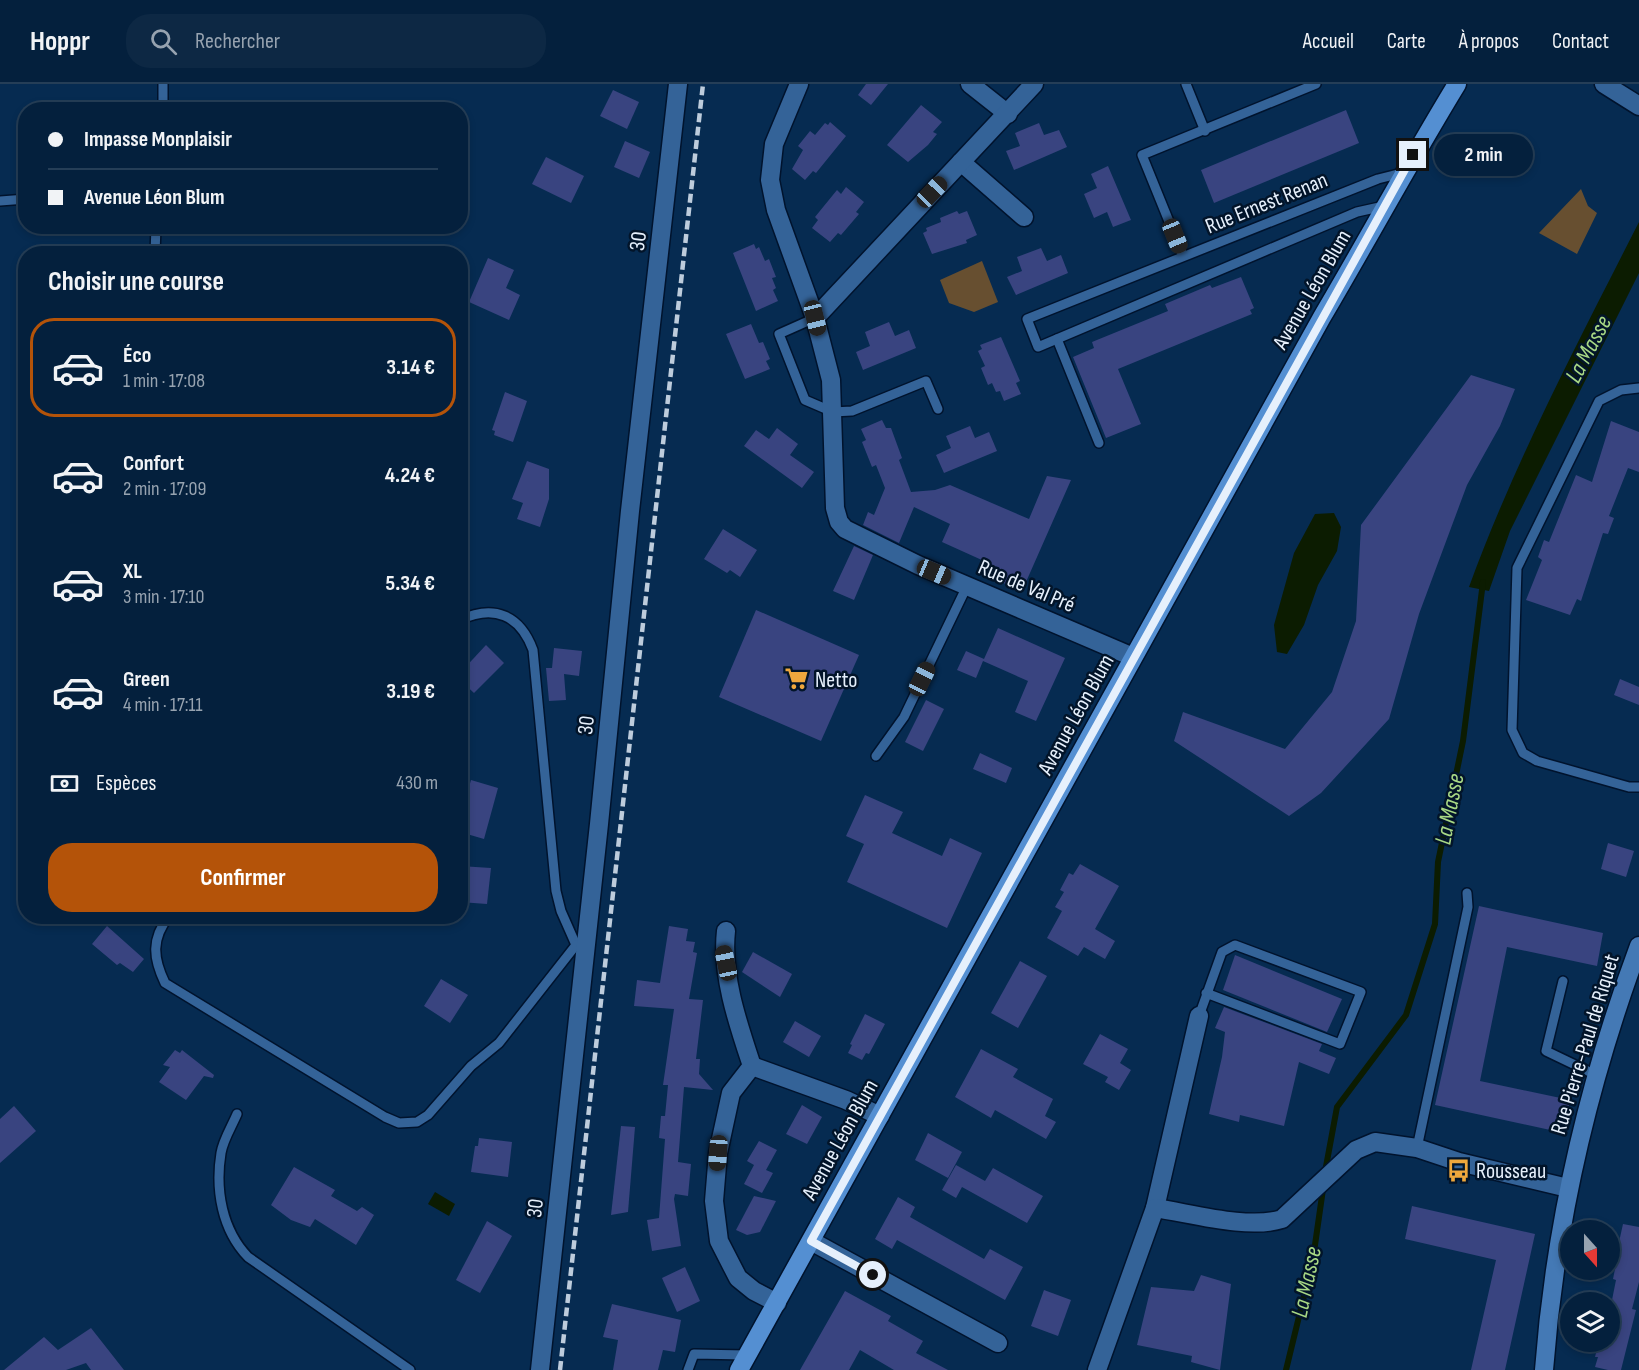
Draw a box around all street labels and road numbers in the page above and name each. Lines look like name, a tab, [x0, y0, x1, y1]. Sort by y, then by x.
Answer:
street label: Rue Ernest Renan	[1201, 167, 1332, 240]
street label: Avenue Léon Blum	[1267, 225, 1357, 355]
street label: 30	[624, 230, 653, 252]
street label: Rue de Val Pré	[974, 554, 1079, 619]
street label: Avenue Léon Blum	[1032, 650, 1120, 780]
street label: 30	[572, 714, 601, 736]
street label: Rue Pierre-Paul de Riquet	[1545, 951, 1626, 1138]
street label: Avenue Léon Blum	[796, 1075, 884, 1205]
street label: 30	[521, 1197, 550, 1219]

